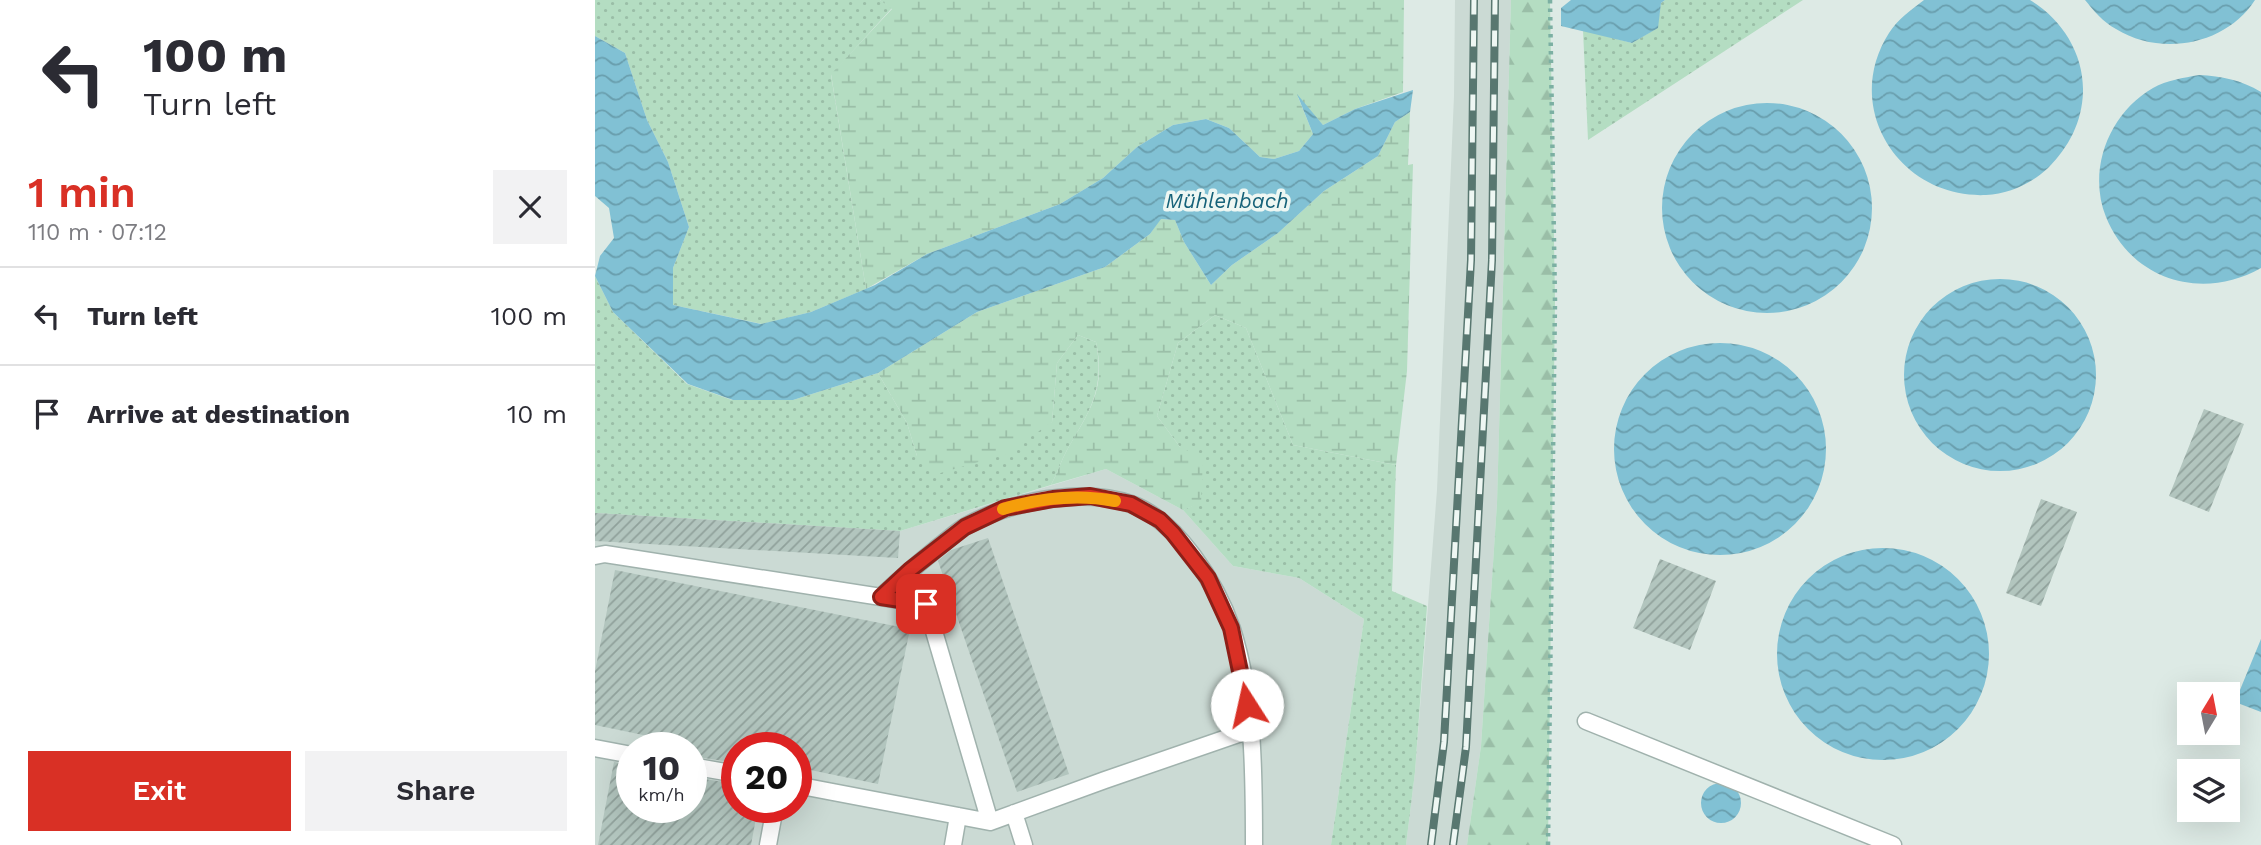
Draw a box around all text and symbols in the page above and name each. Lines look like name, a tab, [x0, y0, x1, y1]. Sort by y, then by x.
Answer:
text: 100 m	[143, 26, 287, 84]
icon: left	[28, 28, 119, 119]
text: Turn left	[143, 85, 276, 123]
text: 1 min	[28, 168, 136, 217]
button: close	[493, 170, 567, 244]
water label: Mühlenbach	[1165, 188, 1289, 213]
text: 110 m · 07:12	[28, 219, 167, 246]
icon: left	[28, 297, 66, 335]
text: Turn left	[87, 301, 198, 331]
text: 100 m	[491, 301, 567, 331]
icon: arrive	[28, 395, 66, 433]
text: Arrive at destination	[87, 399, 350, 429]
text: 10 m	[507, 399, 567, 429]
pin	[896, 574, 956, 634]
icon: arrive	[907, 585, 945, 623]
position arrow	[1210, 668, 1284, 742]
north arrow	[2177, 682, 2240, 746]
map controls	[2177, 682, 2240, 822]
speed limit sign: 20	[721, 732, 812, 823]
text: 10	[643, 747, 680, 789]
button: Exit	[28, 751, 291, 831]
button: Share	[305, 751, 567, 831]
button: layers	[2177, 759, 2240, 822]
text: km/h	[638, 784, 685, 805]

